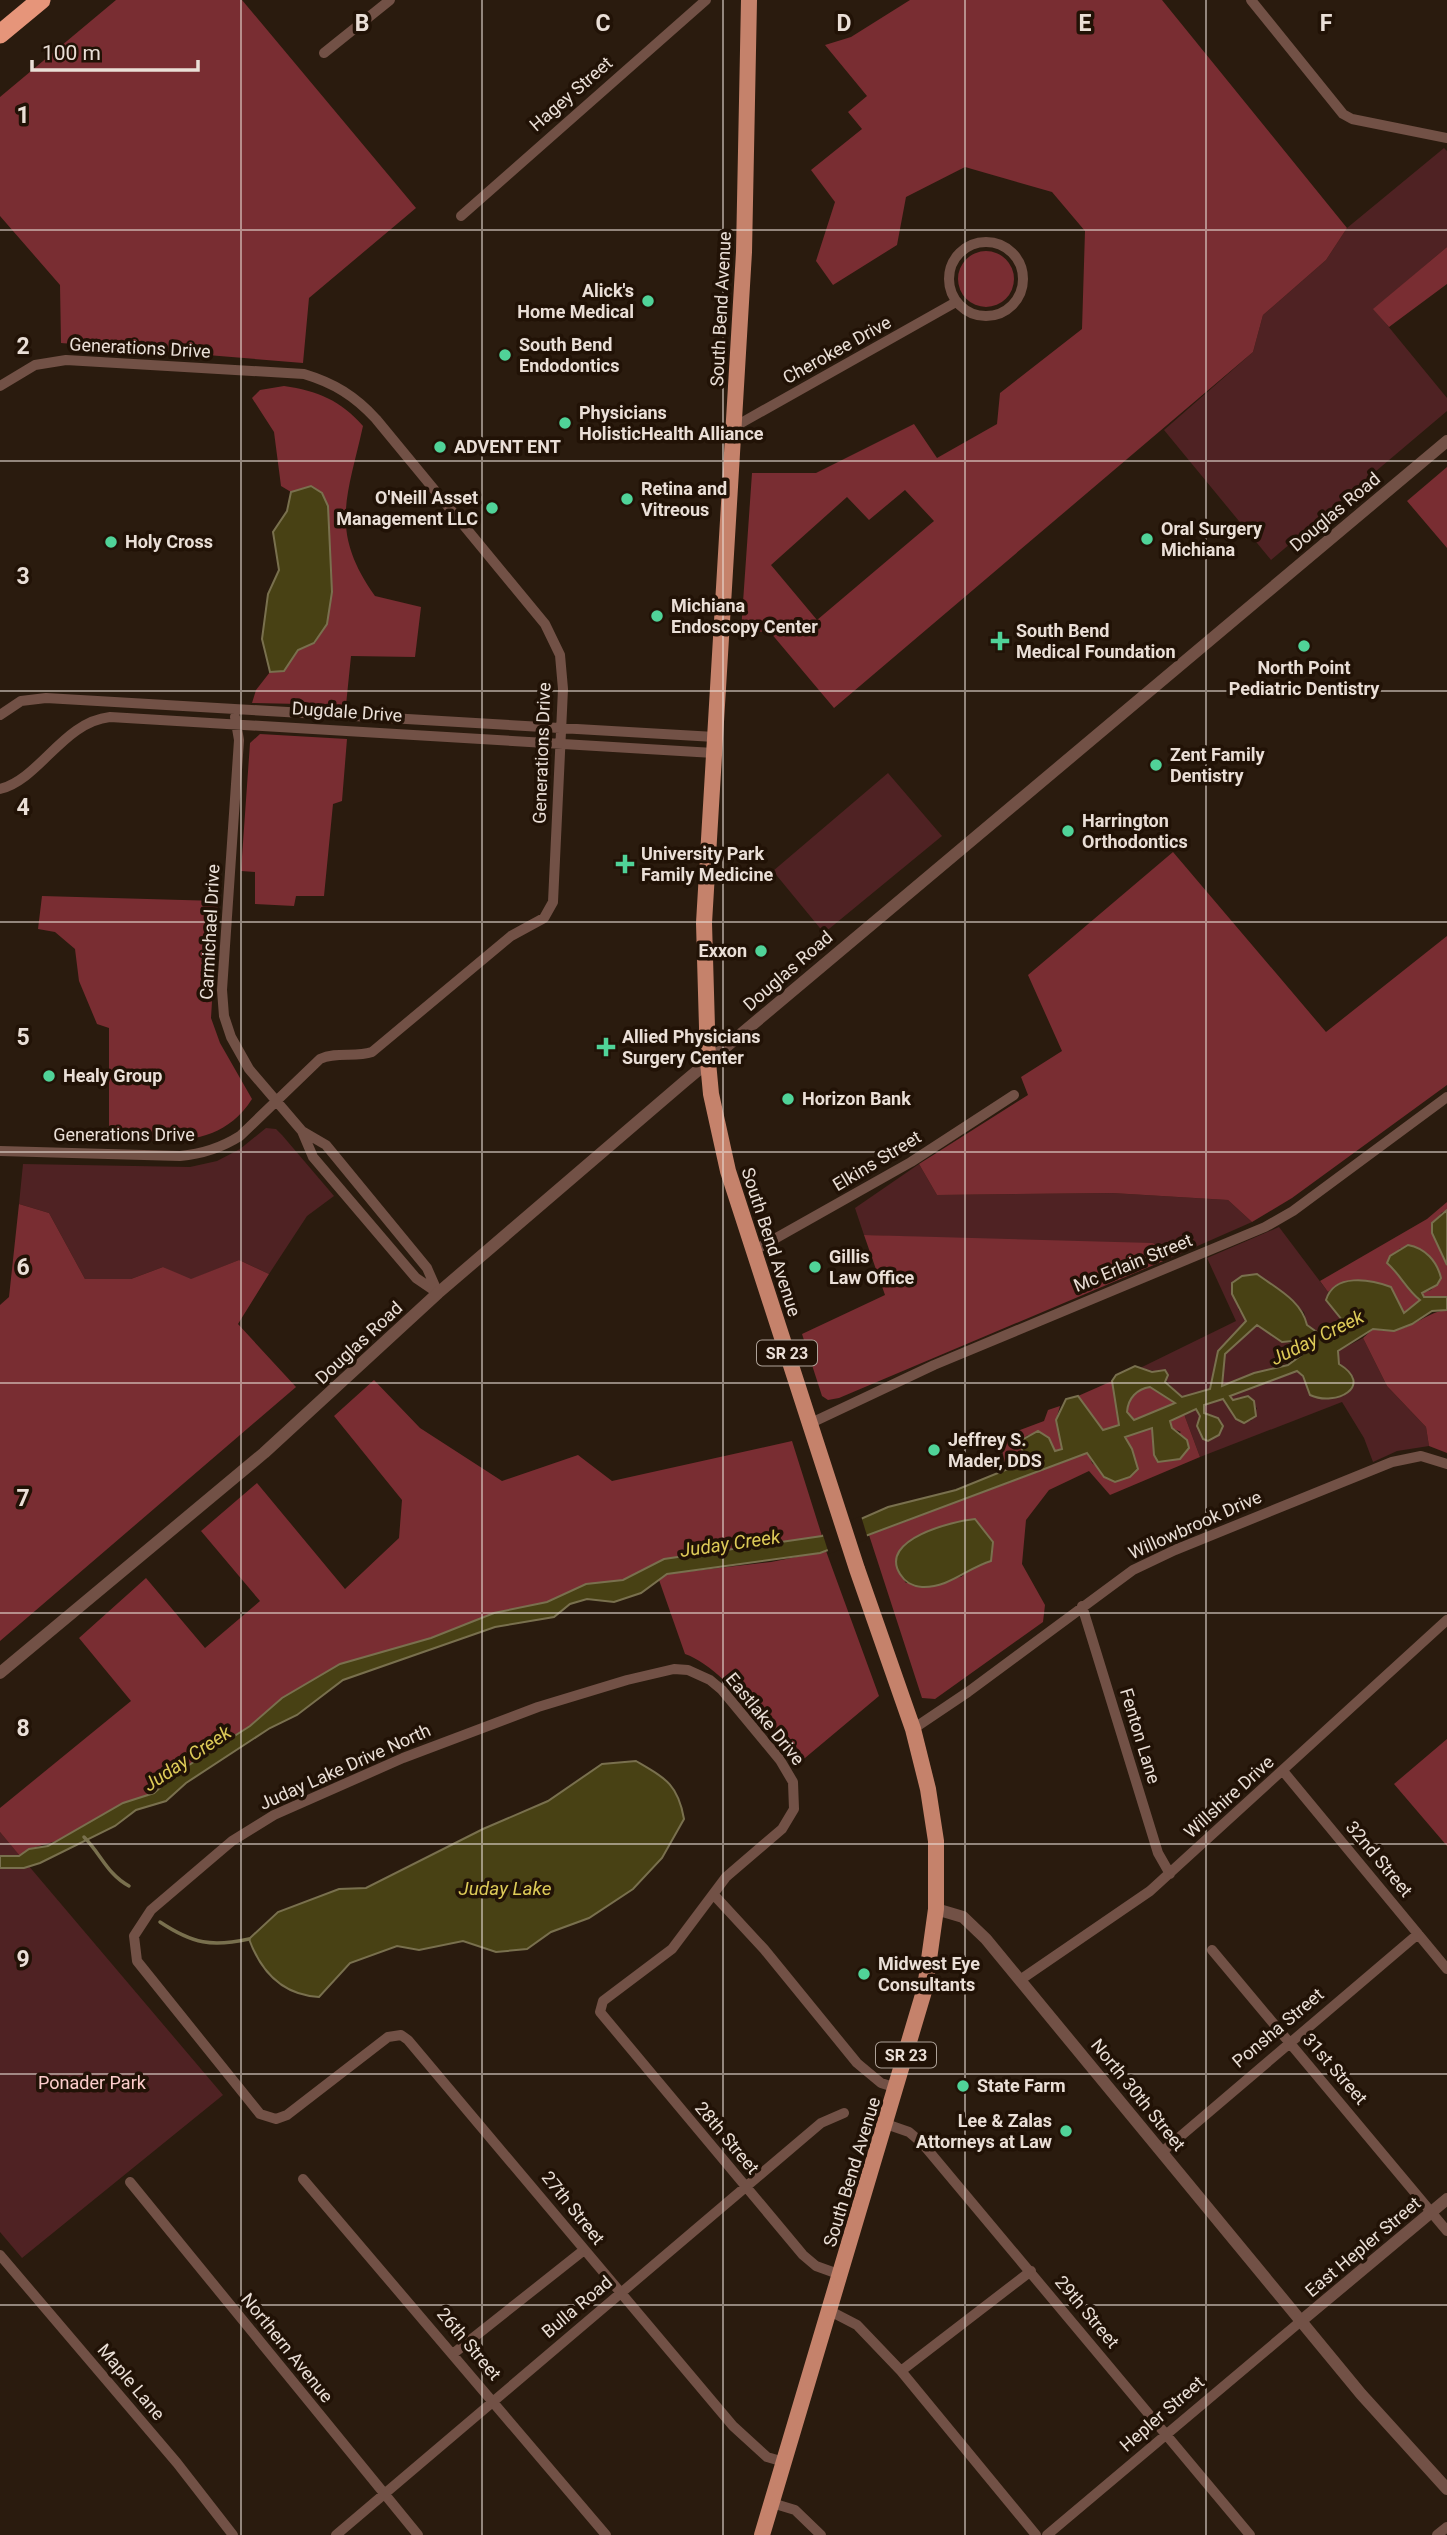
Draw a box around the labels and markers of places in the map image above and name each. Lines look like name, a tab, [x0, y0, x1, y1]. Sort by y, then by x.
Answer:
place label: Alick's Home Medical	[517, 280, 634, 322]
marker: Alick's Home Medical	[640, 293, 656, 309]
place label: South Bend Endodontics	[519, 334, 619, 376]
marker: South Bend Endodontics	[497, 347, 513, 363]
place label: Physicians HolisticHealth Alliance	[579, 402, 764, 444]
marker: Physicians HolisticHealth Alliance	[557, 415, 573, 431]
place label: ADVENT ENT	[454, 436, 561, 457]
marker: ADVENT ENT	[432, 439, 448, 455]
place label: Retina and Vitreous	[641, 478, 727, 520]
place label: O'Neill Asset Management LLC	[336, 487, 478, 529]
marker: Retina and Vitreous	[619, 491, 635, 507]
marker: O'Neill Asset Management LLC	[484, 500, 500, 516]
place label: Oral Surgery Michiana	[1161, 518, 1263, 560]
place label: Holy Cross	[125, 531, 213, 552]
marker: Oral Surgery Michiana	[1139, 531, 1155, 547]
marker: Holy Cross	[103, 534, 119, 550]
place label: Michiana Endoscopy Center	[671, 595, 818, 637]
marker: Michiana Endoscopy Center	[649, 608, 665, 624]
place label: South Bend Medical Foundation	[1016, 620, 1176, 662]
marker: South Bend Medical Foundation	[990, 631, 1010, 651]
marker: North Point Pediatric Dentistry	[1296, 638, 1312, 654]
place label: North Point Pediatric Dentistry	[1229, 657, 1380, 699]
place label: Zent Family Dentistry	[1170, 744, 1265, 786]
marker: Zent Family Dentistry	[1148, 757, 1164, 773]
place label: Harrington Orthodontics	[1082, 810, 1188, 852]
marker: Harrington Orthodontics	[1060, 823, 1076, 839]
place label: University Park Family Medicine	[641, 843, 773, 885]
marker: University Park Family Medicine	[615, 854, 635, 874]
place label: Exxon	[699, 940, 747, 961]
marker: Exxon	[753, 943, 769, 959]
place label: Allied Physicians Surgery Center	[622, 1026, 761, 1068]
marker: Allied Physicians Surgery Center	[596, 1037, 616, 1057]
place label: Healy Group	[63, 1065, 162, 1086]
marker: Healy Group	[41, 1068, 57, 1084]
place label: Horizon Bank	[802, 1088, 911, 1109]
marker: Horizon Bank	[780, 1091, 796, 1107]
place label: Gillis Law Office	[829, 1246, 915, 1288]
marker: Gillis Law Office	[807, 1259, 823, 1275]
place label: Jeffrey S. Mader, DDS	[948, 1429, 1042, 1471]
marker: Jeffrey S. Mader, DDS	[926, 1442, 942, 1458]
place label: Midwest Eye Consultants	[878, 1953, 980, 1995]
marker: Midwest Eye Consultants	[856, 1966, 872, 1982]
place label: State Farm	[977, 2075, 1066, 2096]
marker: State Farm	[955, 2078, 971, 2094]
place label: Lee & Zalas Attorneys at Law	[916, 2110, 1052, 2152]
marker: Lee & Zalas Attorneys at Law	[1058, 2123, 1074, 2139]

